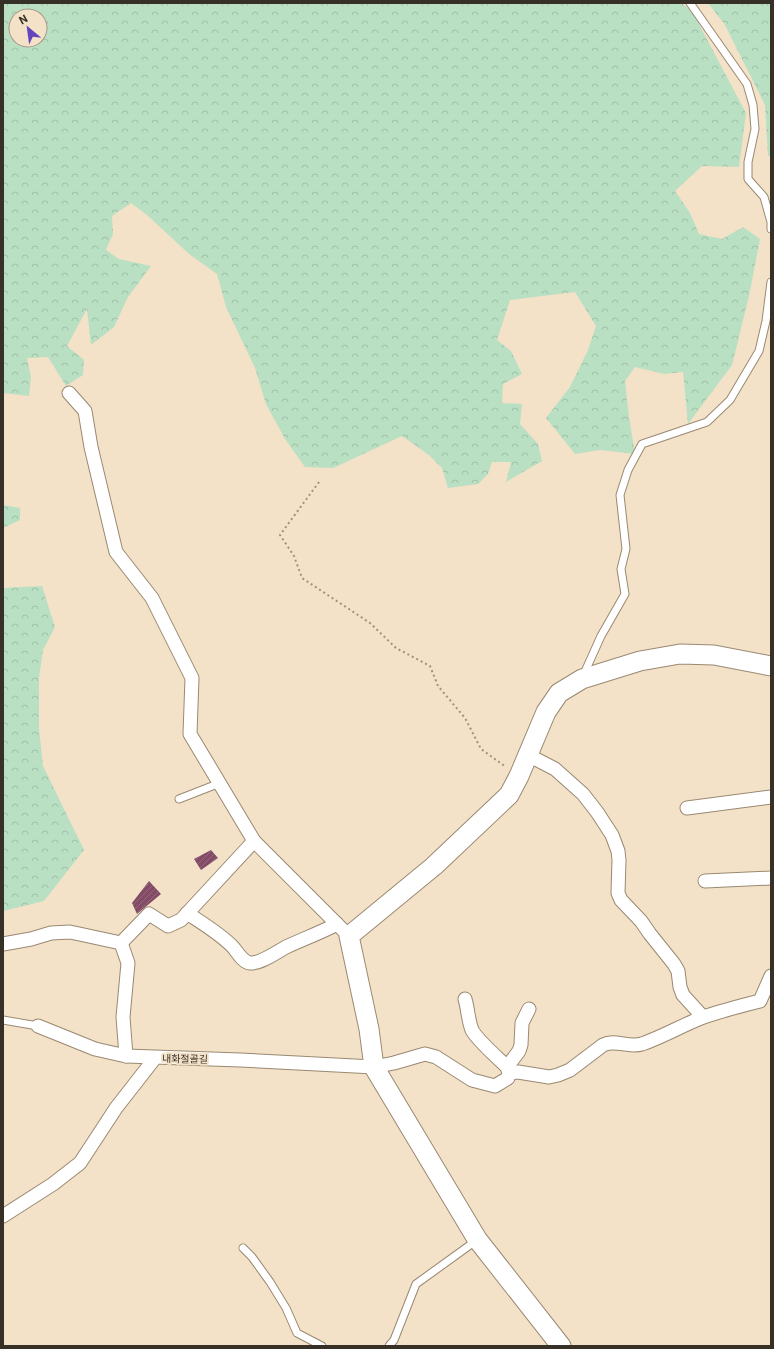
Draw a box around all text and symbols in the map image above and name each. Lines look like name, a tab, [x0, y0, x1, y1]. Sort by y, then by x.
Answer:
north arrow	[8, 8, 48, 48]
text: N	[17, 12, 30, 27]
street label: 내화절골길	[162, 1053, 208, 1065]

